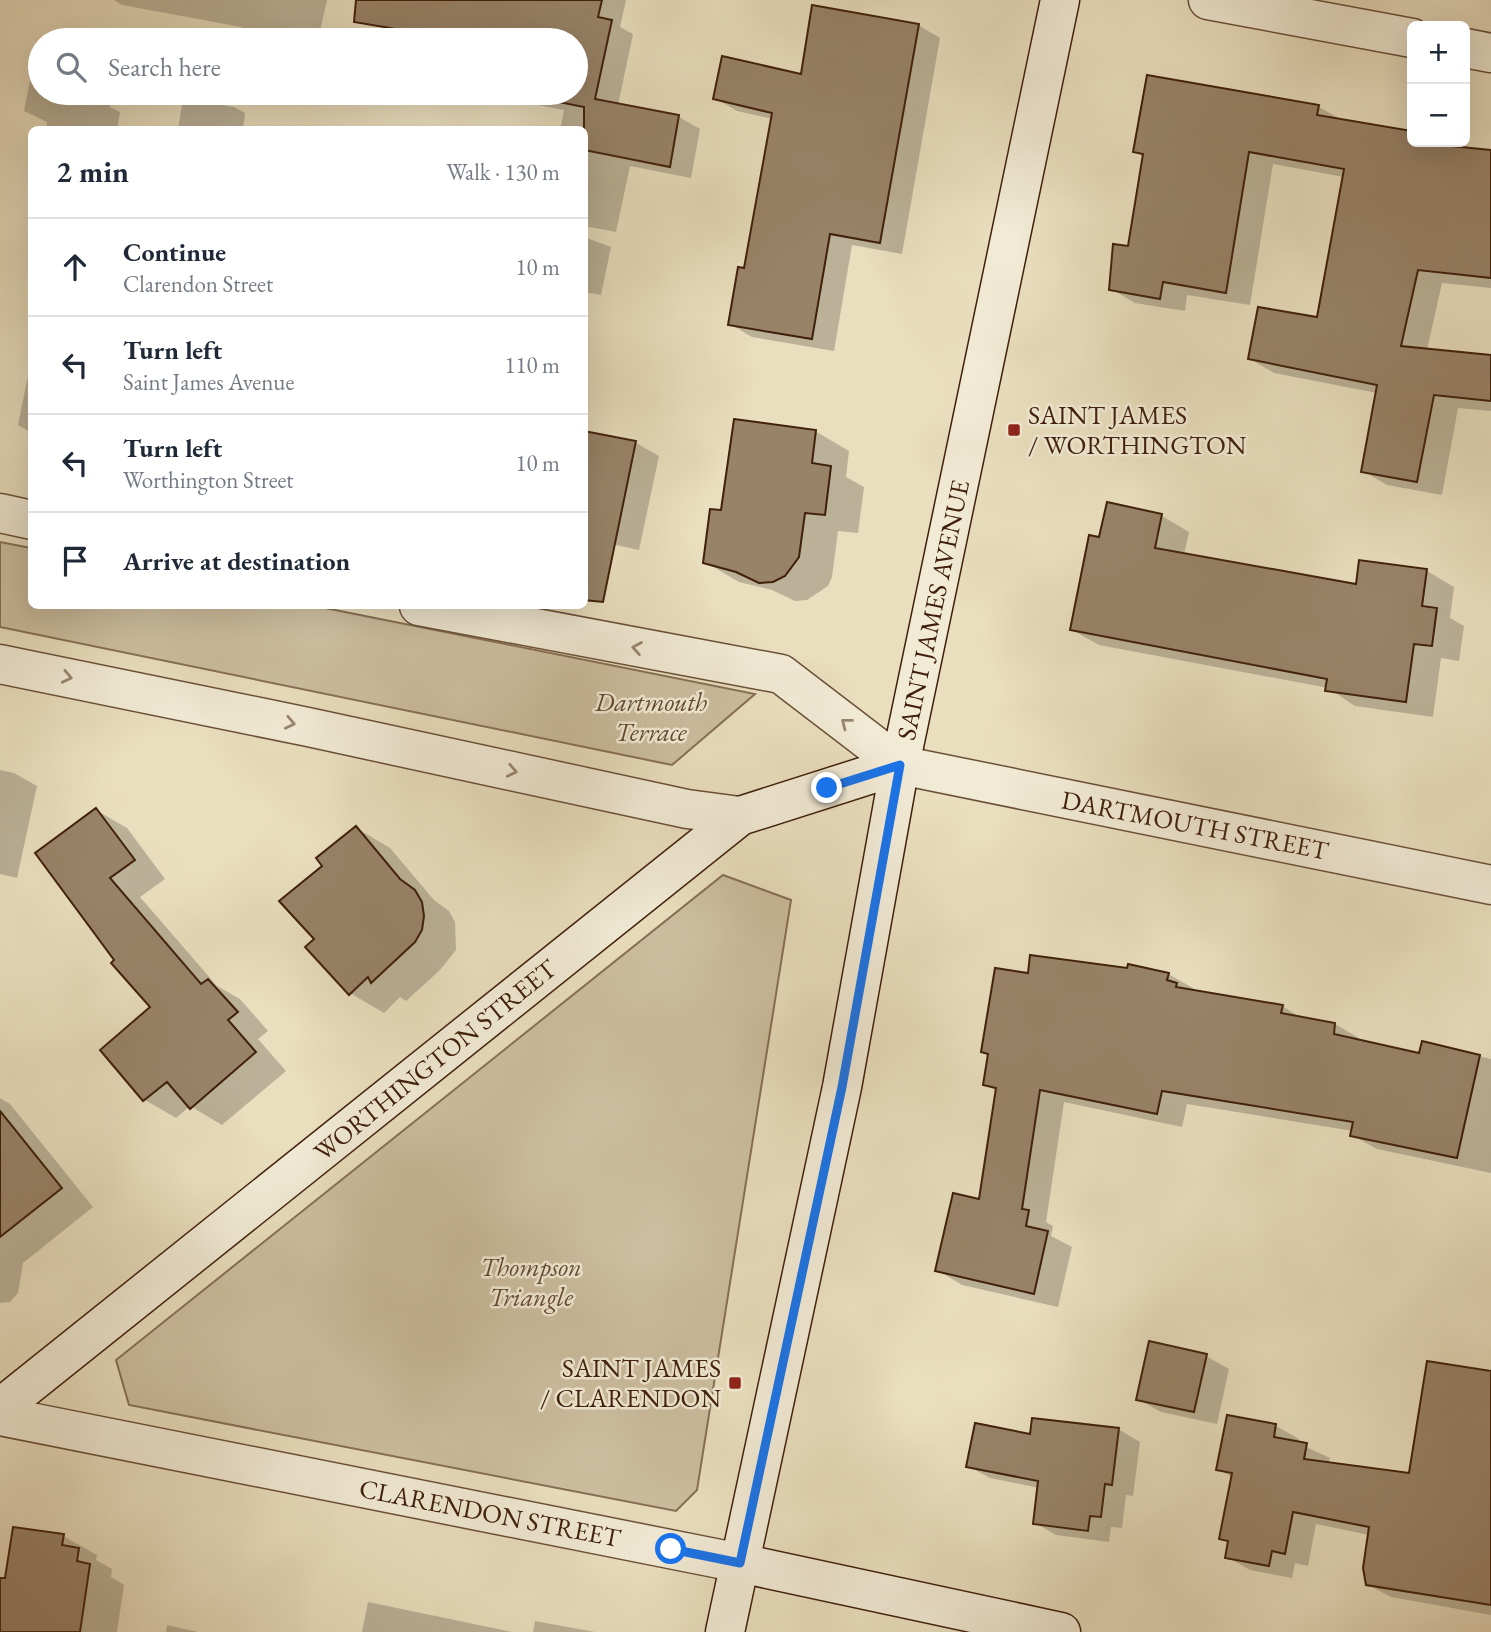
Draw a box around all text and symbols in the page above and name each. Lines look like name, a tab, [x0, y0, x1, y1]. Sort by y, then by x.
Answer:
map controls	[1407, 21, 1470, 147]
button: +	[1407, 21, 1470, 84]
search box	[28, 28, 588, 105]
icon: search	[52, 48, 90, 86]
text: Search here	[108, 50, 221, 84]
button: −	[1407, 84, 1470, 147]
text: 2 min	[56, 152, 129, 191]
text: Walk · 130 m	[446, 157, 560, 187]
text: Continue	[123, 235, 226, 269]
icon: ahead	[56, 248, 94, 286]
text: 10 m	[515, 252, 560, 282]
text: Clarendon Street	[123, 269, 273, 299]
text: Turn left	[123, 333, 222, 367]
icon: left	[56, 346, 94, 384]
text: 110 m	[504, 350, 560, 380]
text: Saint James Avenue	[123, 367, 294, 397]
place label: SAINT JAMES / WORTHINGTON	[1028, 398, 1247, 462]
marker: SAINT JAMES / WORTHINGTON	[1006, 422, 1022, 438]
text: Turn left	[123, 431, 222, 465]
icon: left	[56, 444, 94, 482]
text: 10 m	[515, 448, 560, 478]
text: Worthington Street	[123, 465, 294, 495]
street label: SAINT JAMES AVENUE	[889, 476, 977, 743]
icon: arrive	[56, 542, 94, 580]
text: Arrive at destination	[123, 544, 350, 578]
one-way arrow	[631, 641, 643, 656]
one-way arrow	[61, 669, 73, 684]
park label: Dartmouth Terrace	[594, 685, 708, 749]
one-way arrow	[284, 714, 296, 729]
one-way arrow	[841, 719, 854, 732]
one-way arrow	[506, 763, 518, 777]
route end	[811, 772, 842, 803]
street label: DARTMOUTH STREET	[1059, 782, 1332, 868]
street label: WORTHINGTON STREET	[307, 951, 564, 1169]
park label: Thompson Triangle	[480, 1250, 582, 1314]
place label: SAINT JAMES / CLARENDON	[540, 1351, 721, 1415]
marker: SAINT JAMES / CLARENDON	[727, 1375, 743, 1391]
street label: CLARENDON STREET	[356, 1471, 624, 1555]
route start	[655, 1533, 686, 1564]

